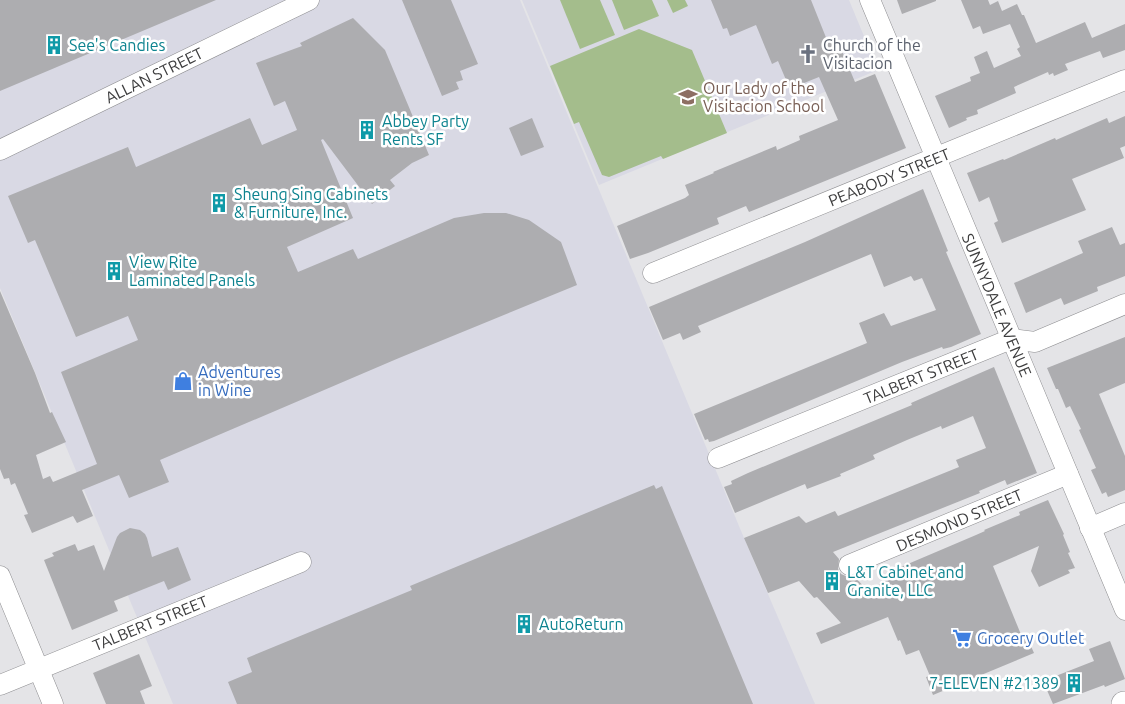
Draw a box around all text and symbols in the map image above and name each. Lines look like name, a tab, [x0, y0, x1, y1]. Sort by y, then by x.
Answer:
building icon: See's Candies	[43, 34, 65, 56]
place label: See's Candies	[69, 36, 166, 54]
place label: Church of the Visitacion	[823, 36, 921, 72]
street label: ALLAN STREET	[102, 43, 206, 106]
church icon: Church of the Visitacion	[797, 43, 819, 65]
place label: Our Lady of the Visitacion School	[703, 79, 824, 115]
school or university icon: Our Lady of the Visitacion School	[677, 86, 699, 108]
place label: Abbey Party Rents SF	[382, 112, 469, 148]
building icon: Abbey Party Rents SF	[356, 119, 378, 141]
street label: PEABODY STREET	[826, 144, 953, 210]
place label: Sheung Sing Cabinets & Furniture, Inc.	[234, 185, 388, 221]
building icon: Sheung Sing Cabinets & Furniture, Inc.	[208, 192, 230, 214]
street label: SUNNYDALE AVENUE	[959, 231, 1035, 379]
place label: View Rite Laminated Panels	[129, 253, 255, 289]
building icon: View Rite Laminated Panels	[103, 260, 125, 282]
street label: TALBERT STREET	[861, 345, 981, 407]
place label: Adventures in Wine	[198, 363, 281, 399]
shop icon: Adventures in Wine	[172, 370, 194, 392]
street label: DESMOND STREET	[893, 485, 1025, 555]
place label: L&T Cabinet and Granite, LLC	[847, 563, 964, 599]
building icon: L&T Cabinet and Granite, LLC	[821, 570, 843, 592]
street label: TALBERT STREET	[90, 592, 210, 654]
building icon: AutoReturn	[513, 613, 535, 635]
place label: AutoReturn	[539, 615, 624, 633]
supermarket icon: Grocery Outlet	[951, 627, 973, 649]
place label: Grocery Outlet	[977, 629, 1085, 647]
building icon: 7-ELEVEN #21389	[1063, 672, 1085, 694]
place label: 7-ELEVEN #21389	[929, 674, 1059, 692]

